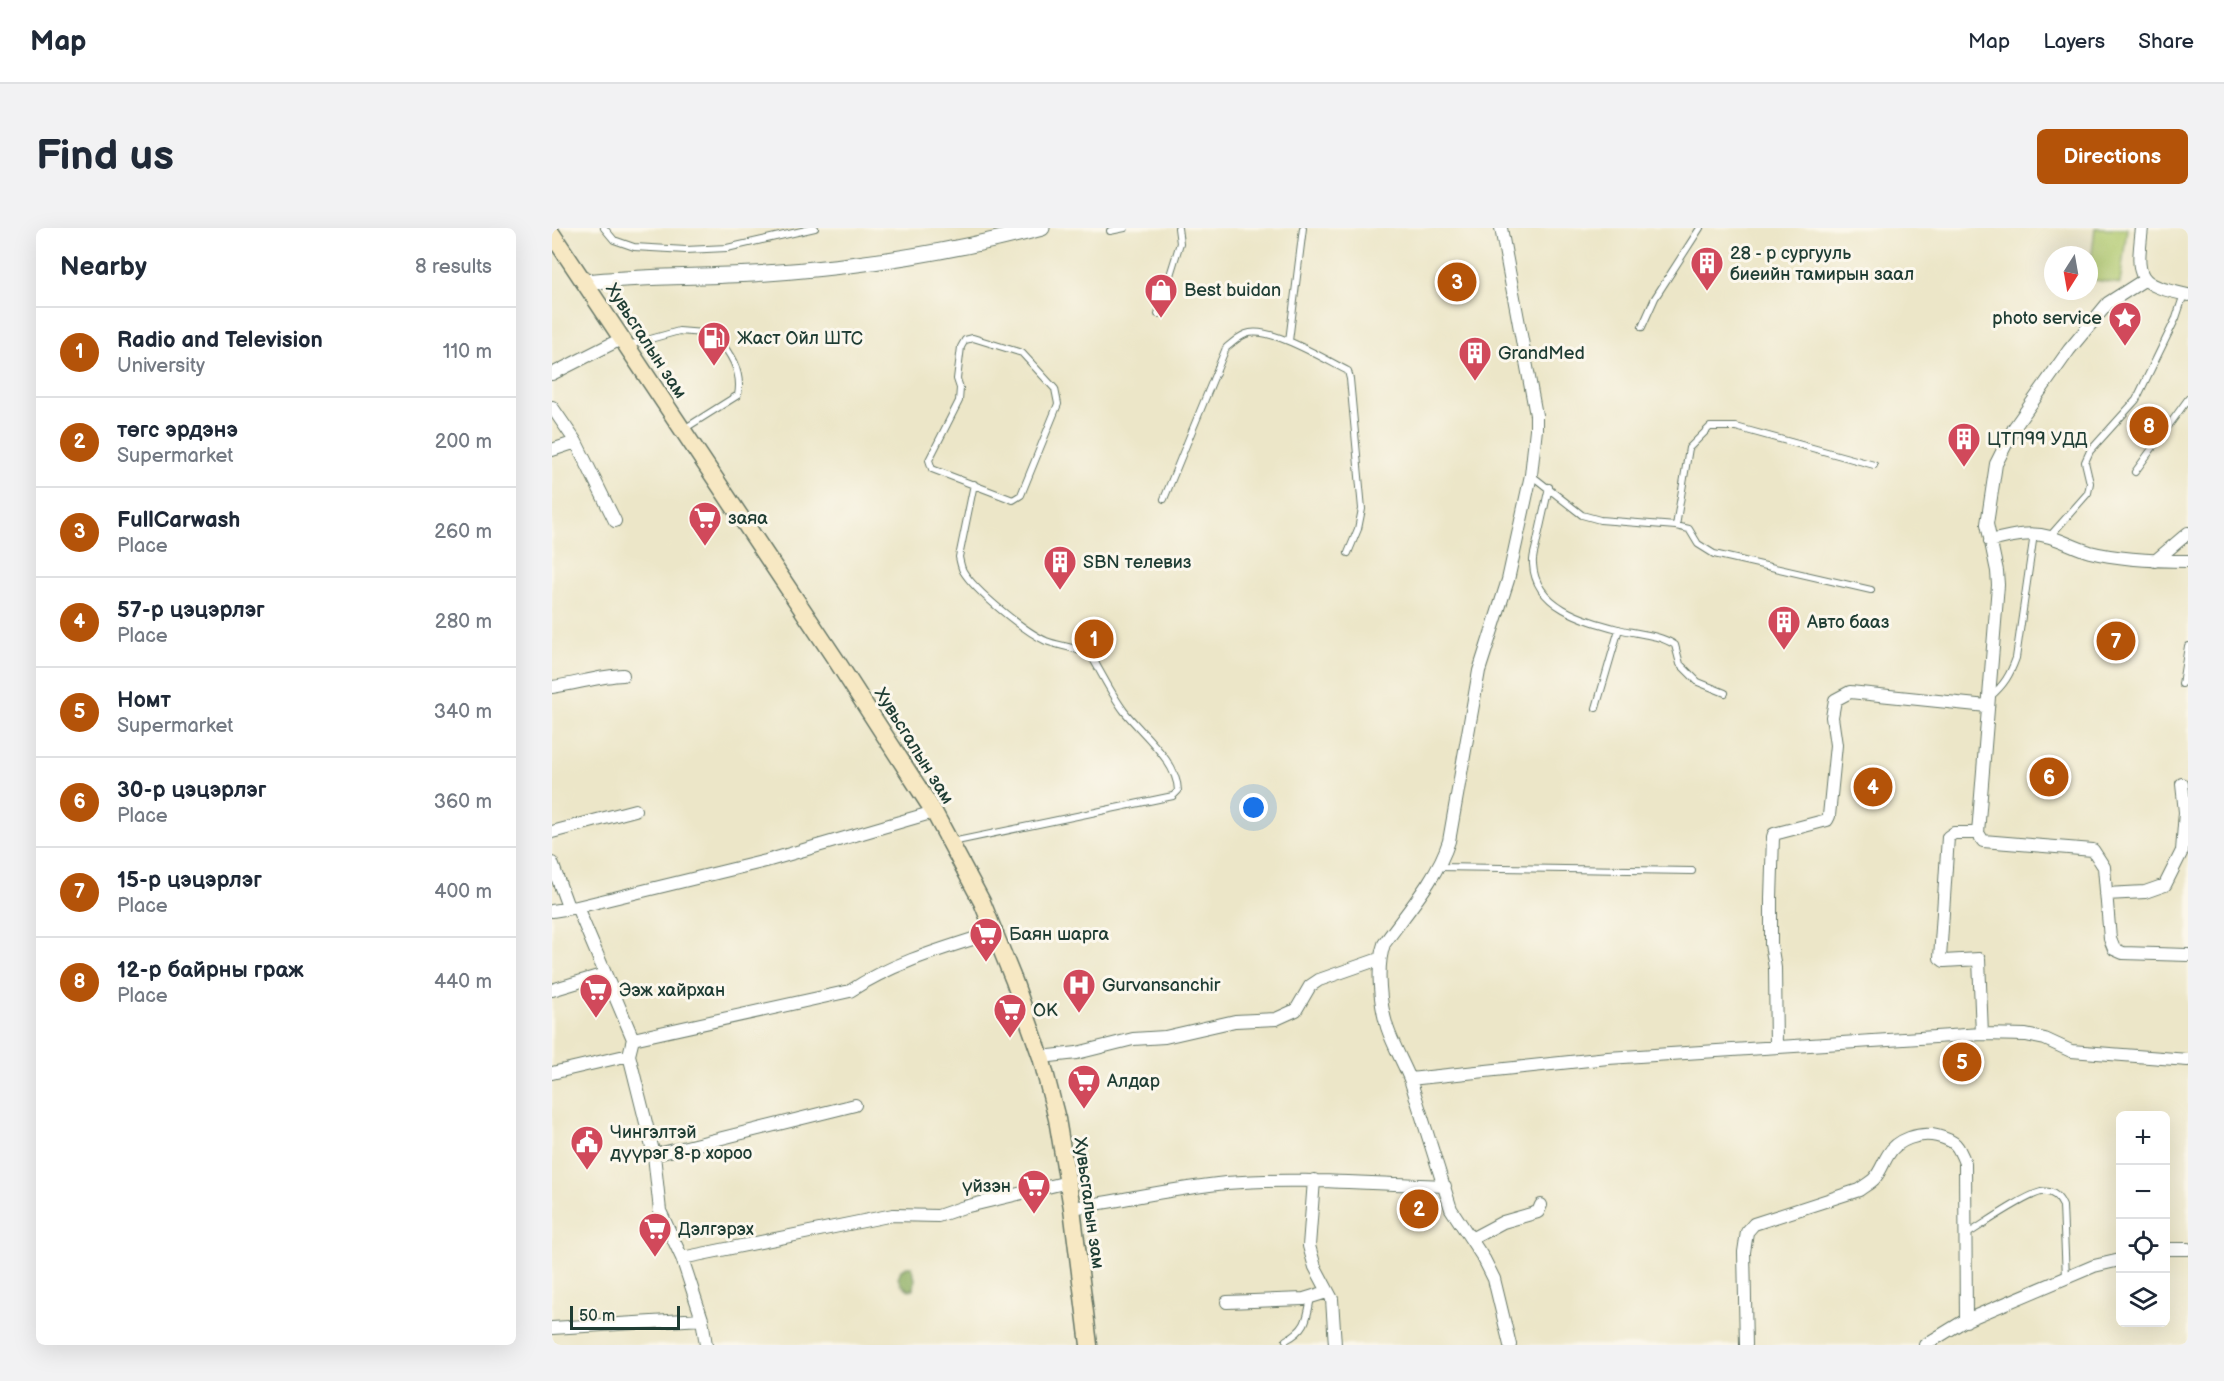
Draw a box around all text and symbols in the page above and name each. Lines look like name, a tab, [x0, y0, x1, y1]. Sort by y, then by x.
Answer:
text: Map	[30, 25, 86, 58]
text: Map	[1968, 29, 2010, 54]
text: Layers	[2043, 29, 2105, 54]
text: Share	[2138, 29, 2194, 54]
button: Directions	[2037, 129, 2188, 184]
text: Find us	[36, 131, 174, 182]
place label: 28 - р сургууль биеийн тамирын заал	[1730, 243, 1914, 285]
building icon: 28 - р сургууль биеийн тамирын заал	[1689, 245, 1725, 292]
north arrow	[2044, 246, 2098, 300]
text: Nearby	[60, 252, 147, 283]
text: 8 results	[415, 255, 492, 279]
pin: 3	[1438, 260, 1476, 304]
shop icon: Best buidan	[1143, 272, 1179, 319]
street label: Хувьсгалын зам	[601, 280, 691, 402]
place label: Best buidan	[1184, 280, 1281, 301]
place icon: photo service	[2107, 300, 2143, 347]
place label: photo service	[1992, 308, 2102, 329]
fuel station icon: Жаст Ойл ШТС	[696, 320, 732, 367]
text: Radio and Television	[117, 327, 323, 354]
place label: Жаст Ойл ШТС	[737, 328, 863, 349]
building icon: GrandMed	[1457, 335, 1493, 382]
text: 1	[75, 340, 84, 364]
text: 110 m	[443, 340, 492, 364]
place label: GrandMed	[1498, 343, 1585, 364]
text: University	[117, 354, 205, 378]
pin: 8	[2130, 404, 2168, 448]
text: төгс эрдэнэ	[117, 417, 238, 444]
building icon: ЦТП99 УДД	[1946, 421, 1982, 468]
place label: ЦТП99 УДД	[1987, 429, 2088, 450]
text: 2	[74, 430, 85, 454]
text: 200 m	[435, 430, 492, 454]
text: Supermarket	[117, 444, 233, 468]
supermarket icon: заяа	[687, 500, 723, 547]
text: FullCarwash	[117, 507, 240, 534]
place label: заяа	[728, 508, 768, 529]
text: 3	[74, 520, 85, 544]
text: 260 m	[434, 520, 492, 544]
text: Place	[117, 534, 168, 558]
building icon: SBN телевиз	[1042, 544, 1078, 591]
place label: SBN телевиз	[1083, 552, 1192, 573]
text: 57-р цэцэрлэг	[117, 597, 265, 624]
building icon: Авто бааз	[1766, 604, 1802, 651]
text: 4	[74, 610, 85, 634]
text: 280 m	[435, 610, 492, 634]
place label: Авто бааз	[1806, 612, 1890, 633]
pin: 1	[1074, 616, 1114, 662]
pin: 7	[2096, 618, 2136, 664]
text: Place	[117, 624, 168, 648]
street label: Хувьсгалын зам	[870, 684, 958, 808]
text: Номт	[117, 687, 171, 714]
text: 5	[74, 700, 85, 724]
text: 340 m	[434, 700, 492, 724]
text: Supermarket	[117, 714, 233, 738]
pin: 6	[2030, 754, 2068, 800]
pin: 4	[1854, 764, 1892, 810]
text: 30-р цэцэрлэг	[117, 777, 267, 804]
text: 6	[73, 790, 86, 814]
text: 360 m	[434, 790, 492, 814]
your location	[1239, 793, 1268, 822]
text: Place	[117, 804, 168, 828]
text: 15-р цэцэрлэг	[117, 867, 262, 894]
text: 7	[74, 880, 85, 904]
text: 400 m	[434, 880, 492, 904]
text: Place	[117, 894, 168, 918]
supermarket icon: Баян шарга	[968, 916, 1004, 963]
place label: Баян шарга	[1009, 924, 1109, 945]
text: 12-р байрны граж	[117, 957, 304, 984]
hospital icon: Gurvansanchir	[1061, 967, 1097, 1014]
text: 8	[73, 970, 86, 994]
text: 440 m	[434, 970, 492, 994]
supermarket icon: Ээж хайрхан	[578, 972, 614, 1019]
place label: Gurvansanchir	[1102, 975, 1221, 996]
place label: Ээж хайрхан	[619, 980, 725, 1001]
text: Place	[117, 984, 168, 1008]
supermarket icon: ОК	[992, 992, 1028, 1039]
place label: ОК	[1033, 1000, 1058, 1021]
pin: 5	[1942, 1040, 1982, 1084]
supermarket icon: Алдар	[1066, 1063, 1102, 1110]
place label: Алдар	[1106, 1071, 1160, 1092]
map controls	[2116, 1111, 2170, 1327]
button: +	[2116, 1111, 2170, 1165]
place label: Чингэлтэй дүүрэг 8-р хороо	[610, 1122, 752, 1164]
public building icon: Чингэлтэй дүүрэг 8-р хороо	[569, 1124, 605, 1171]
street label: Хувьсгалын зам	[1069, 1136, 1109, 1270]
button: −	[2116, 1165, 2170, 1219]
supermarket icon: үйзэн	[1016, 1168, 1052, 1215]
place label: үйзэн	[962, 1176, 1011, 1197]
pin: 2	[1400, 1186, 1438, 1232]
supermarket icon: Дэлгэрэх	[637, 1211, 673, 1258]
place label: Дэлгэрэх	[678, 1219, 754, 1240]
button: locate	[2116, 1219, 2170, 1273]
button: layers	[2116, 1273, 2170, 1327]
scale bar	[570, 1303, 680, 1330]
text: 50 m	[579, 1307, 615, 1326]

